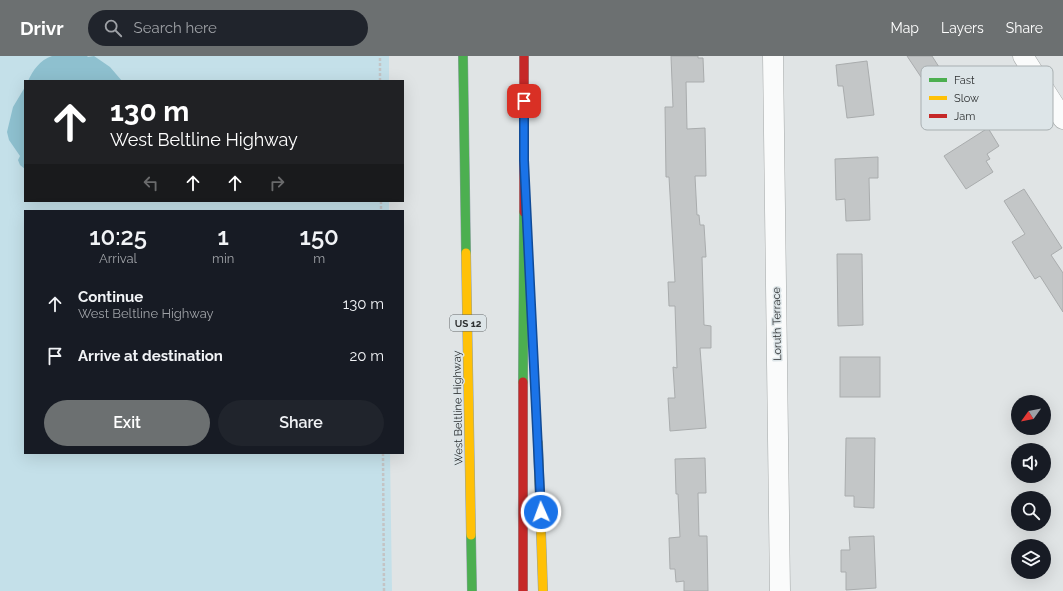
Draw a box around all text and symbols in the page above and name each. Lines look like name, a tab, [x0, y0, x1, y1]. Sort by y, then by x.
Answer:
search box	[88, 10, 368, 46]
text: Drivr	[20, 17, 64, 39]
icon: search	[102, 17, 124, 39]
text: Search here	[134, 19, 217, 37]
text: Map	[891, 20, 919, 36]
text: Layers	[941, 20, 984, 36]
text: Share	[1006, 20, 1043, 36]
legend	[921, 66, 1053, 130]
text: Fast	[954, 74, 975, 87]
pin	[507, 84, 541, 118]
icon: arrive	[513, 90, 535, 112]
text: Slow	[954, 92, 979, 105]
text: 130 m	[110, 95, 189, 128]
icon: ahead	[44, 96, 96, 148]
text: Jam	[954, 110, 975, 123]
text: West Beltline Highway	[110, 129, 298, 150]
icon: left	[140, 172, 162, 194]
icon: ahead	[182, 172, 204, 194]
icon: ahead	[224, 172, 246, 194]
icon: right	[266, 172, 288, 194]
text: 10:25	[89, 222, 147, 251]
text: 1	[218, 222, 229, 251]
text: 150	[300, 222, 339, 251]
text: Arrival	[99, 251, 137, 266]
text: min	[212, 251, 234, 266]
text: m	[313, 251, 325, 266]
street label: Loruth Terrace	[770, 286, 784, 361]
text: Continue	[78, 288, 143, 306]
icon: ahead	[44, 293, 66, 315]
text: 130 m	[343, 295, 384, 313]
text: West Beltline Highway	[78, 306, 214, 321]
road number: US 12	[450, 315, 486, 331]
icon: arrive	[44, 345, 66, 367]
text: Arrive at destination	[78, 347, 223, 365]
text: 20 m	[349, 347, 384, 365]
street label: West Beltline Highway	[450, 350, 466, 465]
north arrow	[1011, 395, 1051, 435]
map controls	[1011, 395, 1051, 579]
button: Exit	[44, 400, 210, 446]
button: Share	[218, 400, 384, 446]
button: sound	[1011, 443, 1051, 483]
position arrow	[520, 491, 562, 533]
button: search	[1011, 491, 1051, 531]
button: layers	[1011, 539, 1051, 579]

